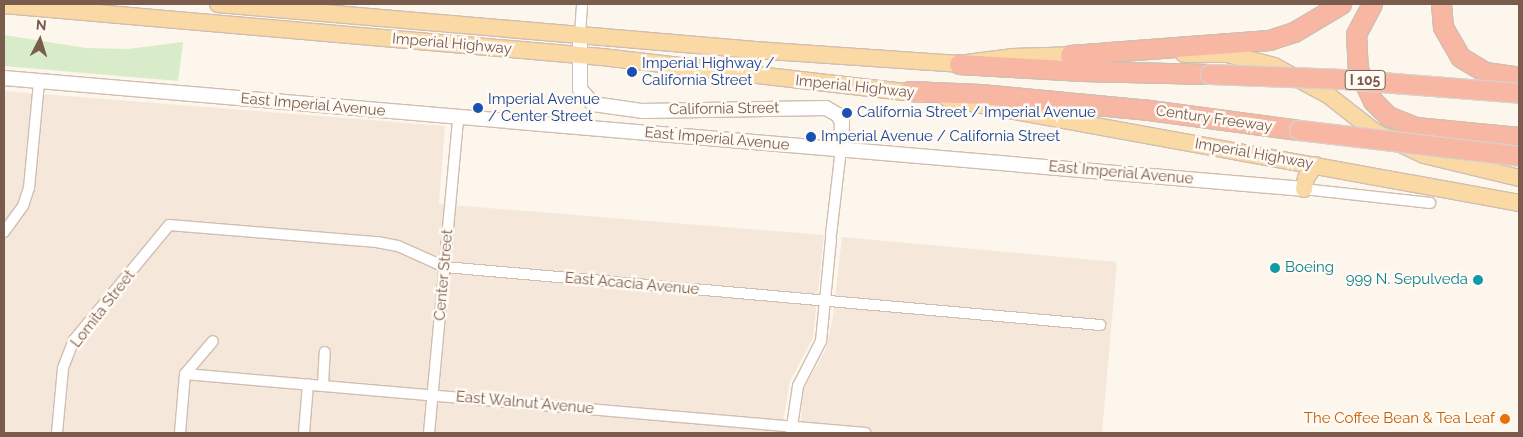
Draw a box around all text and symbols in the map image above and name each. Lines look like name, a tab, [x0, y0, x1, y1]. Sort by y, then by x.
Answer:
north arrow	[15, 15, 65, 65]
text: N	[35, 17, 47, 33]
street label: Imperial Highway	[391, 30, 513, 58]
place label: Imperial Highway / California Street	[642, 54, 775, 89]
marker: Imperial Highway / California Street	[626, 66, 638, 78]
road number: I 105	[1344, 68, 1386, 92]
street label: Imperial Highway	[794, 72, 916, 102]
street label: East Imperial Avenue	[239, 90, 387, 120]
place label: Imperial Avenue / Center Street	[488, 90, 601, 125]
street label: California Street	[669, 99, 779, 119]
marker: Imperial Avenue / Center Street	[472, 102, 484, 114]
street label: Century Freeway	[1154, 102, 1274, 136]
place label: California Street / Imperial Avenue	[857, 104, 1097, 122]
marker: California Street / Imperial Avenue	[841, 107, 853, 119]
street label: East Imperial Avenue	[643, 124, 791, 154]
place label: Imperial Avenue / California Street	[821, 128, 1061, 146]
marker: Imperial Avenue / California Street	[805, 131, 817, 143]
street label: Imperial Highway	[1193, 135, 1315, 173]
street label: East Imperial Avenue	[1047, 158, 1195, 188]
street label: Center Street	[431, 228, 457, 322]
place label: Boeing	[1285, 259, 1334, 277]
marker: Boeing	[1269, 262, 1281, 274]
street label: Lomita Street	[67, 267, 139, 351]
street label: East Acacia Avenue	[564, 269, 700, 299]
place label: 999 N. Sepulveda	[1346, 271, 1468, 289]
marker: 999 N. Sepulveda	[1472, 274, 1484, 286]
street label: East Walnut Avenue	[455, 388, 595, 418]
place label: The Coffee Bean & Tea Leaf	[1303, 410, 1495, 428]
marker: The Coffee Bean & Tea Leaf	[1499, 413, 1511, 425]

